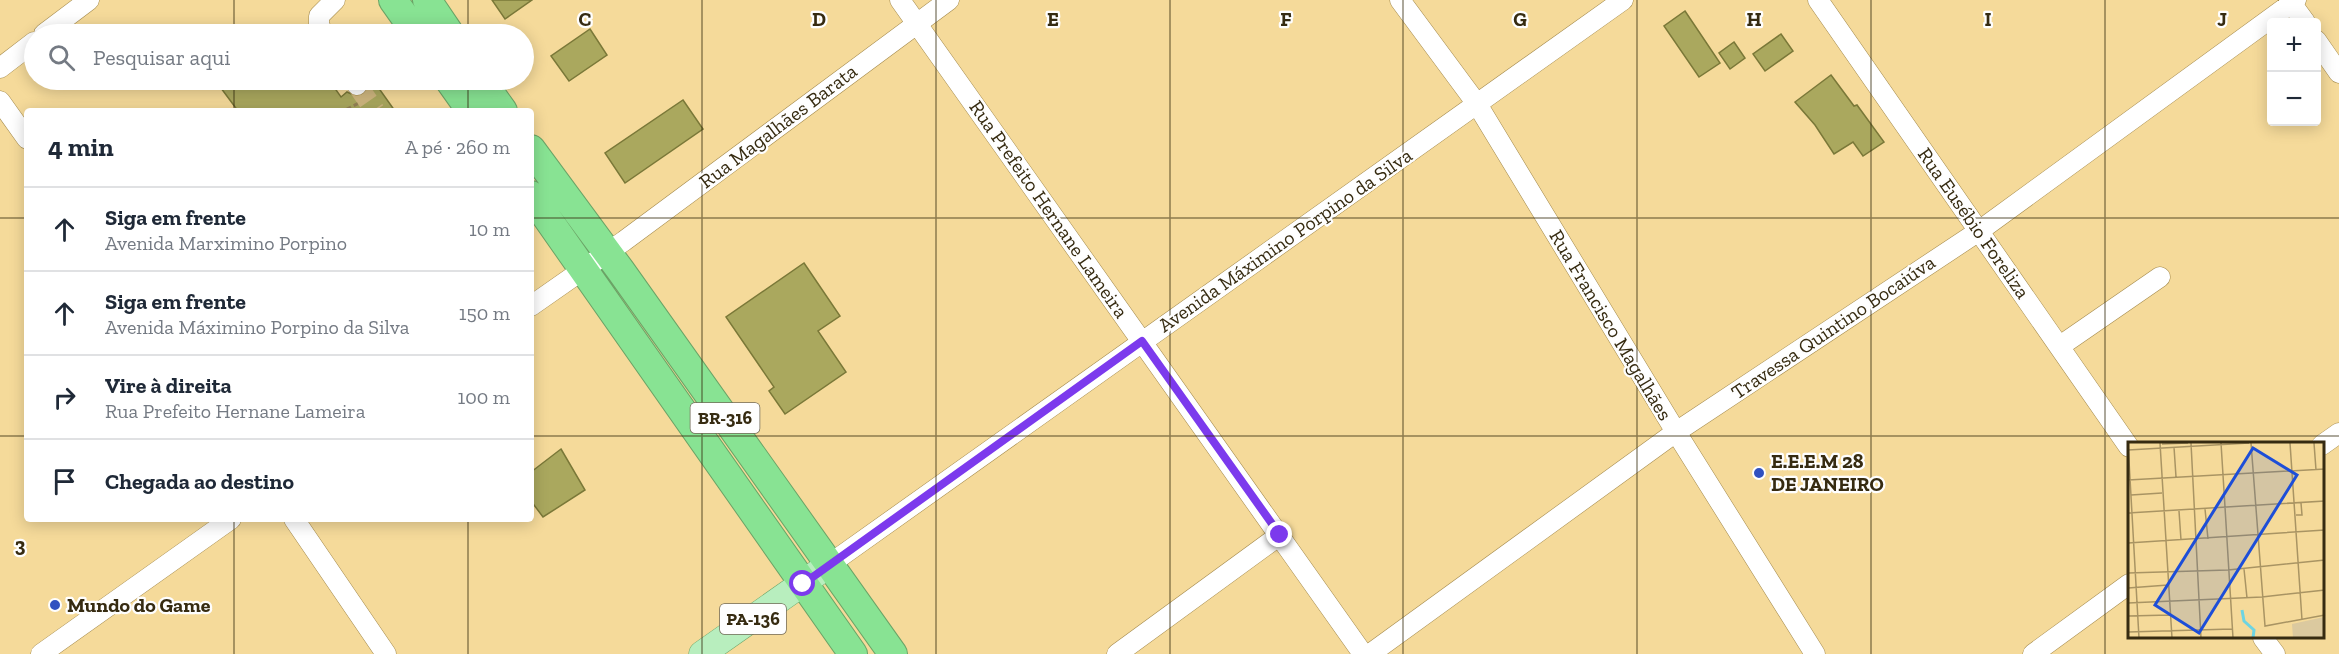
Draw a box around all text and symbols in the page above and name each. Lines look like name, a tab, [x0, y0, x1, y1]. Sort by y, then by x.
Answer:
text: C	[579, 7, 592, 31]
text: D	[812, 7, 826, 31]
text: E	[1047, 7, 1059, 31]
text: F	[1280, 7, 1292, 31]
text: G	[1513, 7, 1527, 31]
text: H	[1746, 7, 1762, 31]
text: I	[1984, 7, 1992, 31]
text: J	[2217, 7, 2227, 31]
map controls	[2267, 18, 2321, 126]
button: +	[2267, 18, 2321, 72]
search box	[24, 24, 534, 90]
icon: search	[45, 41, 78, 74]
text: Pesquisar aqui	[93, 44, 230, 71]
street label: Rua Magalhães Barata	[694, 59, 862, 193]
button: −	[2267, 72, 2321, 126]
street label: Rua Prefeito Hernane Lameira	[965, 95, 1134, 323]
text: 4 min	[48, 131, 114, 163]
text: A pé · 260 m	[405, 135, 510, 159]
street label: Avenida Máximino Porpino da Silva	[1153, 143, 1417, 337]
street label: Rua Eusébio Foreliza	[1913, 143, 2035, 303]
text: Siga em frente	[105, 204, 246, 231]
icon: ahead	[48, 213, 81, 246]
text: 10 m	[469, 217, 510, 241]
street label: Rua Francisco Magalhães	[1545, 225, 1677, 425]
text: Avenida Marximino Porpino	[105, 231, 347, 255]
street label: Travessa Quintino Bocaiúva	[1727, 250, 1940, 404]
text: Siga em frente	[105, 288, 246, 315]
icon: ahead	[48, 297, 81, 330]
text: 150 m	[459, 301, 510, 325]
text: Avenida Máximino Porpino da Silva	[105, 315, 410, 339]
text: Vire à direita	[105, 372, 232, 399]
icon: right	[48, 381, 81, 414]
text: 100 m	[457, 385, 510, 409]
text: Rua Prefeito Hernane Lameira	[105, 399, 365, 423]
road number: BR-316	[690, 403, 760, 433]
inset map	[2128, 442, 2324, 639]
place label: E.E.E.M 28 DE JANEIRO	[1771, 449, 1884, 496]
icon: arrive	[48, 465, 81, 498]
marker: E.E.E.M 28 DE JANEIRO	[1752, 466, 1766, 480]
text: Chegada ao destino	[105, 468, 294, 495]
route end	[1266, 521, 1292, 547]
text: 3	[15, 533, 26, 557]
route start	[789, 570, 815, 596]
place label: Mundo do Game	[67, 593, 211, 617]
marker: Mundo do Game	[48, 598, 62, 612]
road number: PA-136	[720, 604, 786, 634]

